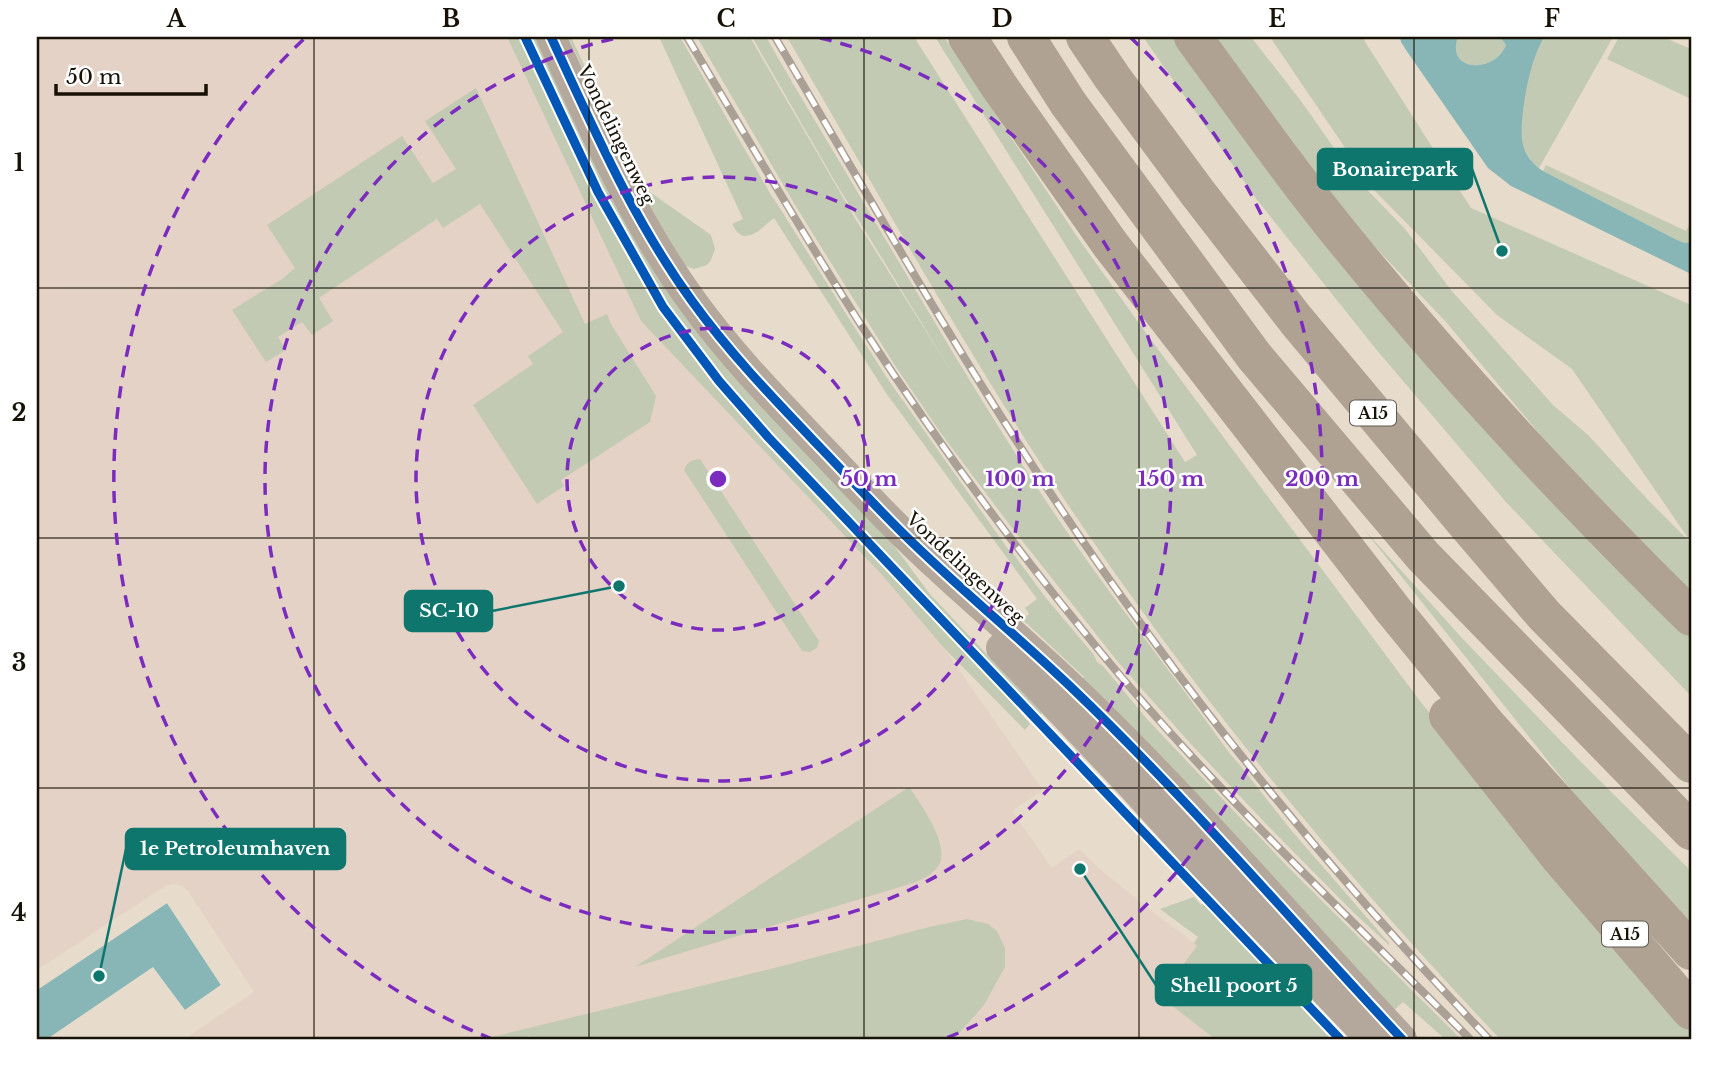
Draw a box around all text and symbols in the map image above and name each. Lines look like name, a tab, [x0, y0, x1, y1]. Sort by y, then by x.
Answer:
text: A	[166, 5, 187, 33]
text: B	[442, 5, 460, 33]
text: C	[717, 5, 735, 33]
text: D	[991, 5, 1013, 33]
text: E	[1268, 5, 1286, 33]
text: F	[1544, 5, 1560, 33]
scale bar	[56, 52, 206, 96]
street label: Vondelingenweg	[572, 61, 659, 209]
text: 50 m	[66, 64, 122, 90]
text: 1	[14, 149, 24, 177]
callout: Bonairepark	[1318, 149, 1472, 189]
text: Bonairepark	[1332, 158, 1458, 181]
text: 2	[12, 399, 26, 427]
road number: A15	[1350, 400, 1396, 426]
text: 50 m	[840, 466, 898, 492]
text: 100 m	[985, 466, 1055, 492]
text: 150 m	[1138, 466, 1204, 492]
text: 200 m	[1285, 466, 1359, 492]
centre of rings	[706, 467, 730, 491]
street label: Vondelingenweg	[901, 507, 1029, 628]
callout: SC-10	[405, 591, 492, 631]
text: SC-10	[419, 599, 479, 622]
text: 3	[12, 649, 26, 677]
callout: 1e Petroleumhaven	[126, 829, 345, 869]
text: 1e Petroleumhaven	[140, 837, 330, 860]
text: 4	[11, 899, 27, 927]
road number: A15	[1602, 922, 1648, 946]
callout: Shell poort 5	[1156, 965, 1311, 1005]
text: Shell poort 5	[1170, 974, 1298, 997]

